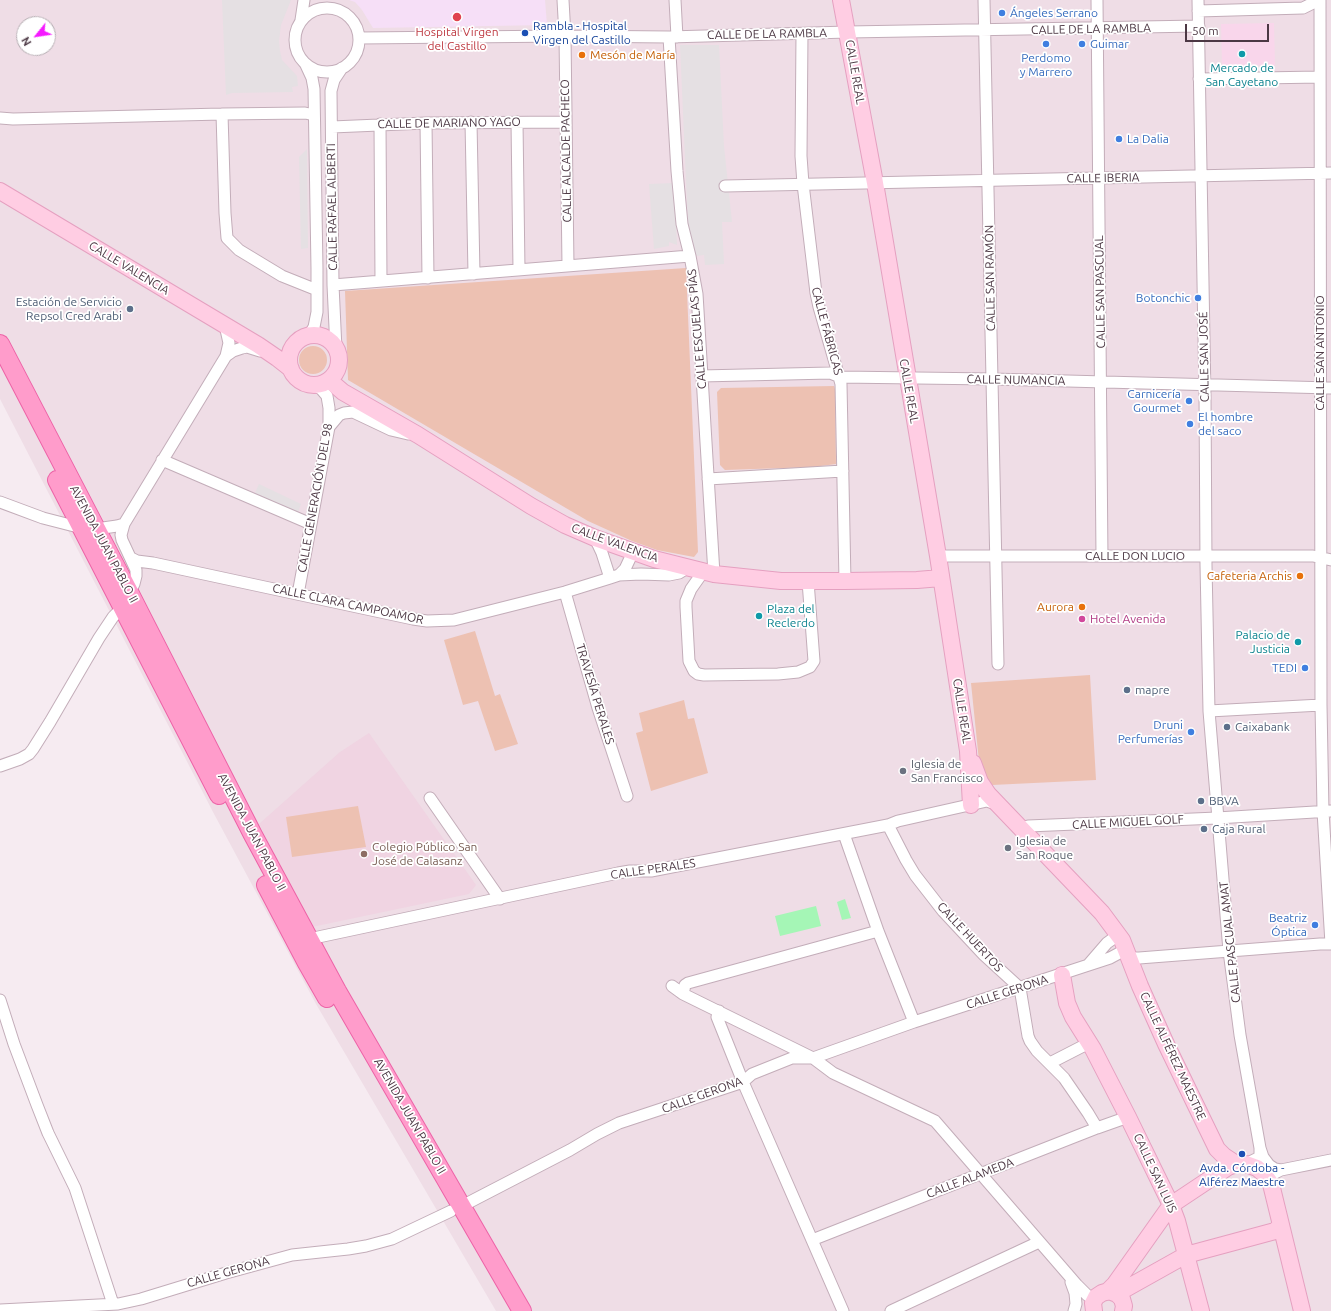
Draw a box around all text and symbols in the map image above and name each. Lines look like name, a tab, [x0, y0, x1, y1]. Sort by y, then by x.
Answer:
place label: Ángeles Serrano	[1010, 6, 1098, 20]
marker: Ángeles Serrano	[997, 8, 1007, 18]
marker: Hospital Virgen del Castillo	[451, 11, 463, 23]
north arrow	[16, 16, 56, 56]
scale bar	[1187, 16, 1271, 42]
place label: Rambla - Hospital Virgen del Castillo	[533, 19, 631, 47]
street label: CALLE DE LA RAMBLA	[1031, 21, 1151, 37]
text: 50 m	[1192, 24, 1219, 37]
place label: Hospital Virgen del Castillo	[415, 25, 499, 53]
street label: CALLE DE LA RAMBLA	[707, 26, 827, 42]
marker: Rambla - Hospital Virgen del Castillo	[520, 28, 530, 38]
text: N	[19, 35, 34, 48]
place label: Guimar	[1090, 37, 1129, 51]
street label: CALLE REAL	[842, 39, 868, 105]
marker: Perdomo y Marrero	[1041, 39, 1051, 49]
marker: Guimar	[1077, 39, 1087, 49]
place label: Mesón de María	[590, 48, 675, 62]
marker: Mercado de San Cayetano	[1237, 49, 1247, 59]
marker: Mesón de María	[577, 50, 587, 60]
place label: Perdomo y Marrero	[1020, 51, 1072, 79]
place label: Mercado de San Cayetano	[1206, 61, 1278, 89]
street label: CALLE ALCALDE PACHECO	[558, 79, 574, 223]
street label: CALLE DE MARIANO YAGO	[377, 115, 521, 131]
place label: La Dalia	[1127, 132, 1169, 146]
marker: La Dalia	[1114, 134, 1124, 144]
street label: CALLE RAFAEL ALBERTI	[324, 143, 340, 271]
street label: CALLE IBERIA	[1066, 170, 1140, 186]
street label: CALLE SAN RAMÓN	[982, 225, 998, 331]
street label: CALLE SAN PASCUAL	[1092, 235, 1108, 349]
street label: CALLE VALENCIA	[86, 238, 172, 298]
street label: CALLE ESCUELAS PÍAS	[685, 268, 709, 390]
street label: CALLE FÁBRICAS	[808, 285, 846, 377]
place label: Botonchic	[1136, 291, 1190, 305]
marker: Botonchic	[1193, 293, 1203, 303]
place label: Estación de Servicio Repsol Cred Arabi	[16, 295, 122, 323]
street label: CALLE SAN ANTONIO	[1313, 295, 1327, 411]
marker: Estación de Servicio Repsol Cred Arabi	[125, 304, 135, 314]
street label: CALLE SAN JOSÉ	[1196, 311, 1212, 403]
street label: CALLE REAL	[896, 358, 922, 424]
street label: CALLE NUMANCIA	[966, 372, 1066, 388]
place label: Carnicería Gourmet	[1127, 387, 1181, 415]
marker: Carnicería Gourmet	[1184, 396, 1194, 406]
place label: El hombre del saco	[1198, 410, 1253, 438]
marker: El hombre del saco	[1185, 419, 1195, 429]
street label: CALLE GENERACIÓN DEL 98	[295, 422, 335, 574]
street label: AVENIDA JUAN PABLO II	[67, 483, 141, 605]
street label: CALLE VALENCIA	[570, 521, 660, 565]
street label: CALLE DON LUCIO	[1085, 549, 1185, 563]
place label: Cafeteria Archis	[1207, 569, 1292, 583]
marker: Cafeteria Archis	[1295, 571, 1305, 581]
street label: CALLE CLARA CAMPOAMOR	[271, 581, 425, 627]
place label: Aurora	[1037, 600, 1074, 614]
place label: Plaza del Reclerdo	[767, 602, 815, 630]
marker: Aurora	[1077, 602, 1087, 612]
marker: Plaza del Reclerdo	[754, 611, 764, 621]
place label: Hotel Avenida	[1090, 612, 1166, 626]
marker: Hotel Avenida	[1077, 614, 1087, 624]
place label: Palacio de Justicia	[1236, 628, 1290, 656]
marker: Palacio de Justicia	[1293, 637, 1303, 647]
street label: TRAVESÍA PERALES	[573, 642, 617, 746]
place label: TEDI	[1272, 661, 1297, 675]
marker: TEDI	[1300, 663, 1310, 673]
street label: CALLE REAL	[950, 678, 974, 744]
place label: mapre	[1135, 683, 1170, 697]
marker: mapre	[1122, 685, 1132, 695]
place label: Druni Perfumerías	[1118, 718, 1183, 746]
place label: Caixabank	[1235, 720, 1290, 734]
marker: Caixabank	[1222, 722, 1232, 732]
marker: Druni Perfumerías	[1186, 727, 1196, 737]
place label: Iglesia de San Francisco	[911, 757, 983, 785]
marker: Iglesia de San Francisco	[898, 766, 908, 776]
street label: AVENIDA JUAN PABLO II	[215, 771, 289, 893]
place label: BBVA	[1209, 794, 1239, 808]
marker: BBVA	[1196, 796, 1206, 806]
street label: CALLE MIGUEL GOLF	[1072, 812, 1184, 832]
place label: Caja Rural	[1212, 822, 1266, 836]
marker: Caja Rural	[1199, 824, 1209, 834]
place label: Iglesia de San Roque	[1016, 834, 1073, 862]
place label: Colegio Público San José de Calasanz	[372, 840, 477, 868]
marker: Iglesia de San Roque	[1003, 843, 1013, 853]
marker: Colegio Público San José de Calasanz	[359, 849, 369, 859]
street label: CALLE PERALES	[610, 856, 696, 882]
street label: CALLE PASCUAL AMAT	[1216, 880, 1244, 1004]
street label: CALLE HUERTOS	[934, 899, 1006, 975]
place label: Beatriz Óptica	[1269, 911, 1307, 939]
marker: Beatriz Óptica	[1310, 920, 1320, 930]
street label: CALLE GERONA	[964, 972, 1050, 1012]
street label: CALLE ALFÉREZ MAESTRE	[1137, 990, 1209, 1122]
street label: AVENIDA JUAN PABLO II	[371, 1056, 449, 1176]
street label: CALLE GERONA	[660, 1074, 744, 1116]
street label: CALLE SAN LUIS	[1130, 1131, 1180, 1215]
marker: Avda. Córdoba - Alférez Maestre	[1237, 1149, 1247, 1159]
street label: CALLE ALAMEDA	[924, 1155, 1016, 1201]
place label: Avda. Córdoba - Alférez Maestre	[1199, 1161, 1285, 1189]
street label: CALLE GERONA	[185, 1253, 271, 1291]

